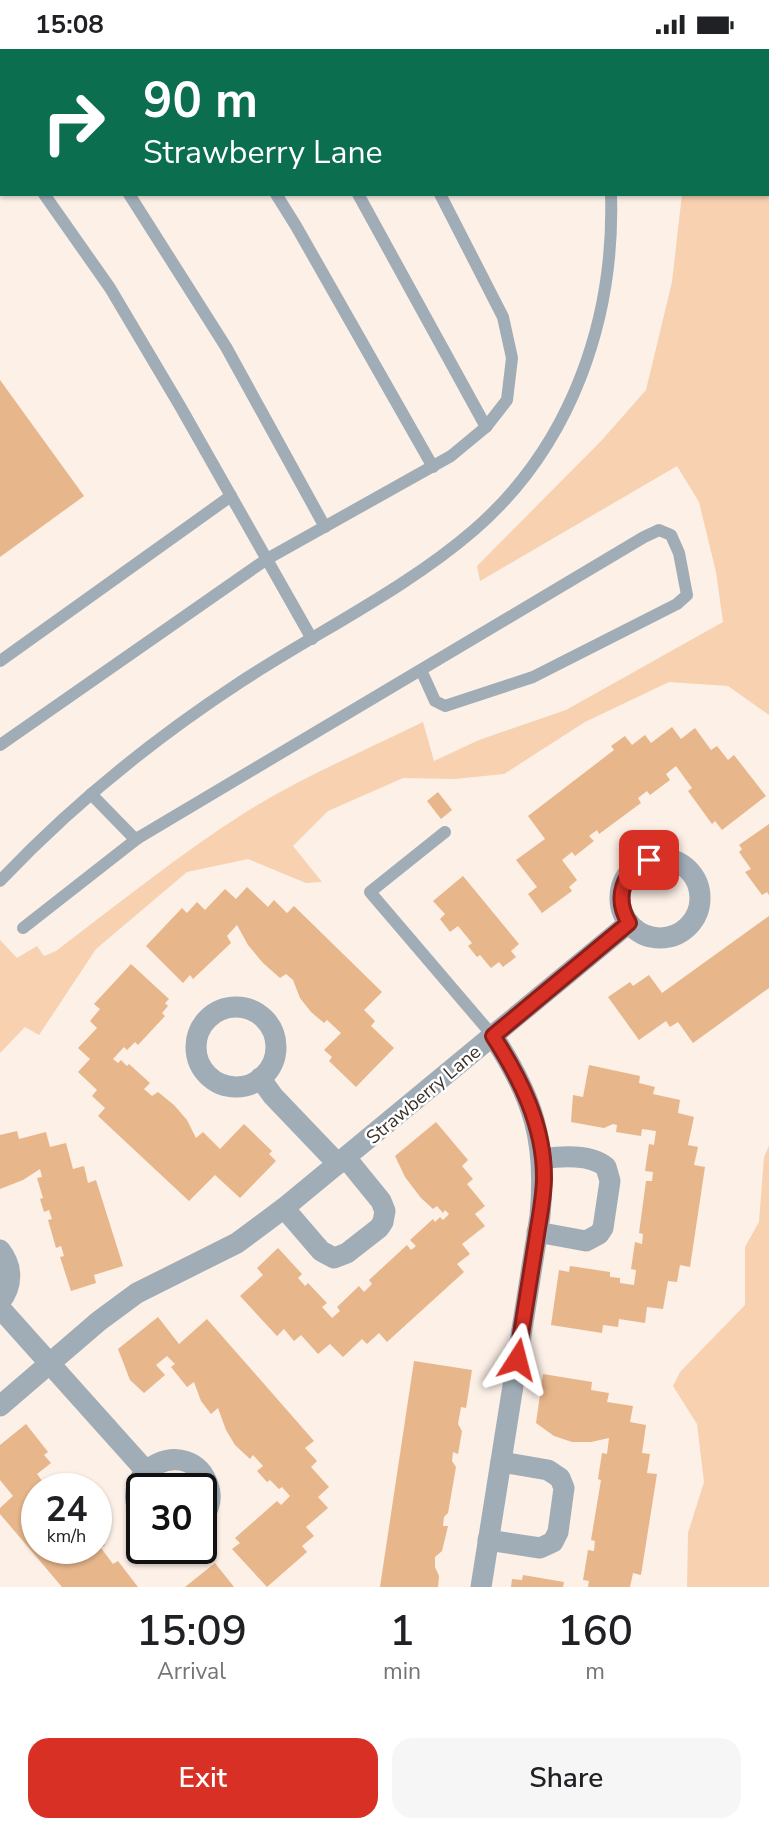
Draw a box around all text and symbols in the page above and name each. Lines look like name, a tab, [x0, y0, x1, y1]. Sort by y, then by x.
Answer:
text: 15:08	[35, 7, 104, 42]
text: 90 m	[143, 67, 258, 134]
icon: right	[28, 77, 119, 168]
text: Strawberry Lane	[143, 131, 383, 174]
pin	[619, 830, 679, 890]
icon: arrive	[630, 841, 668, 879]
street label: Strawberry Lane	[361, 1039, 486, 1150]
position arrow	[480, 1322, 554, 1396]
speed limit sign: 30	[126, 1473, 217, 1564]
text: 24	[45, 1486, 88, 1533]
text: km/h	[47, 1524, 86, 1548]
text: 15:09	[136, 1603, 247, 1660]
text: 1	[389, 1603, 415, 1660]
text: 160	[557, 1603, 633, 1660]
text: Arrival	[157, 1656, 226, 1687]
text: min	[383, 1656, 421, 1687]
text: m	[585, 1656, 605, 1687]
button: Exit	[28, 1738, 378, 1818]
button: Share	[392, 1738, 741, 1818]

